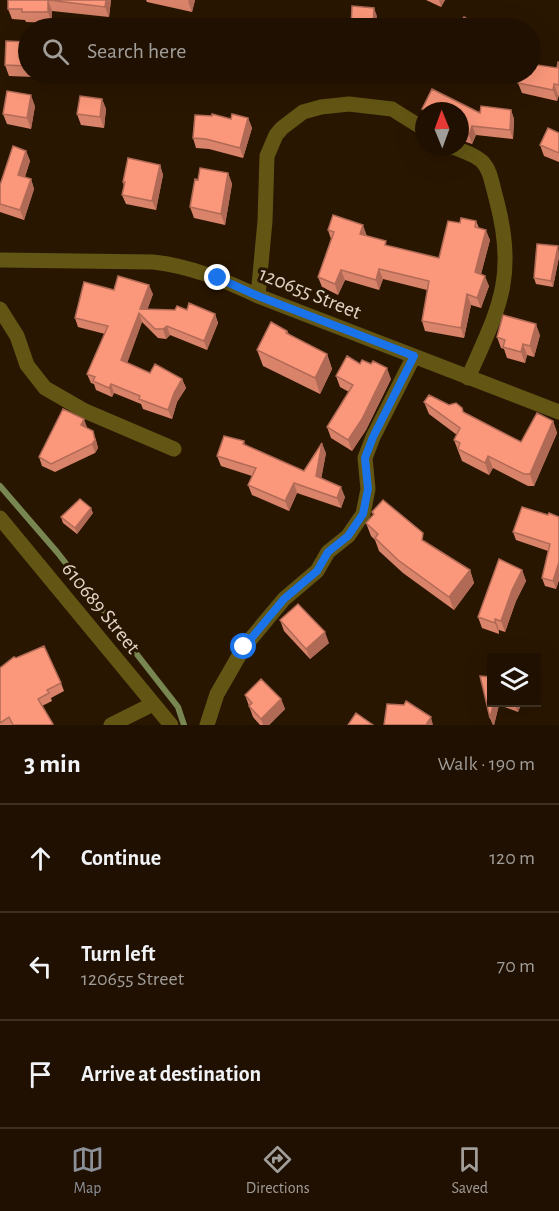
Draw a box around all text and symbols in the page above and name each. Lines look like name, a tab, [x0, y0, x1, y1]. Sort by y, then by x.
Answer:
search box	[18, 18, 541, 84]
icon: search	[39, 35, 72, 68]
text: Search here	[87, 40, 186, 62]
north arrow	[415, 102, 469, 156]
street label: 120655 Street	[256, 263, 364, 323]
route end	[204, 264, 230, 290]
street label: 610689 Street	[58, 558, 144, 658]
route start	[230, 633, 256, 659]
map controls	[487, 653, 541, 707]
button: layers	[487, 653, 541, 707]
text: 3 min	[24, 751, 81, 777]
text: Walk · 190 m	[438, 754, 535, 774]
icon: ahead	[24, 842, 57, 875]
text: Continue	[81, 847, 161, 869]
text: 120 m	[489, 848, 535, 868]
text: Turn left	[81, 943, 155, 965]
icon: left	[24, 950, 57, 983]
text: 70 m	[497, 956, 535, 976]
text: 120655 Street	[81, 969, 184, 989]
icon: arrive	[24, 1058, 57, 1091]
text: Arrive at destination	[81, 1063, 261, 1085]
tab: Map	[71, 1143, 104, 1198]
tab: Directions	[246, 1143, 310, 1198]
tab: Saved	[451, 1143, 488, 1198]

